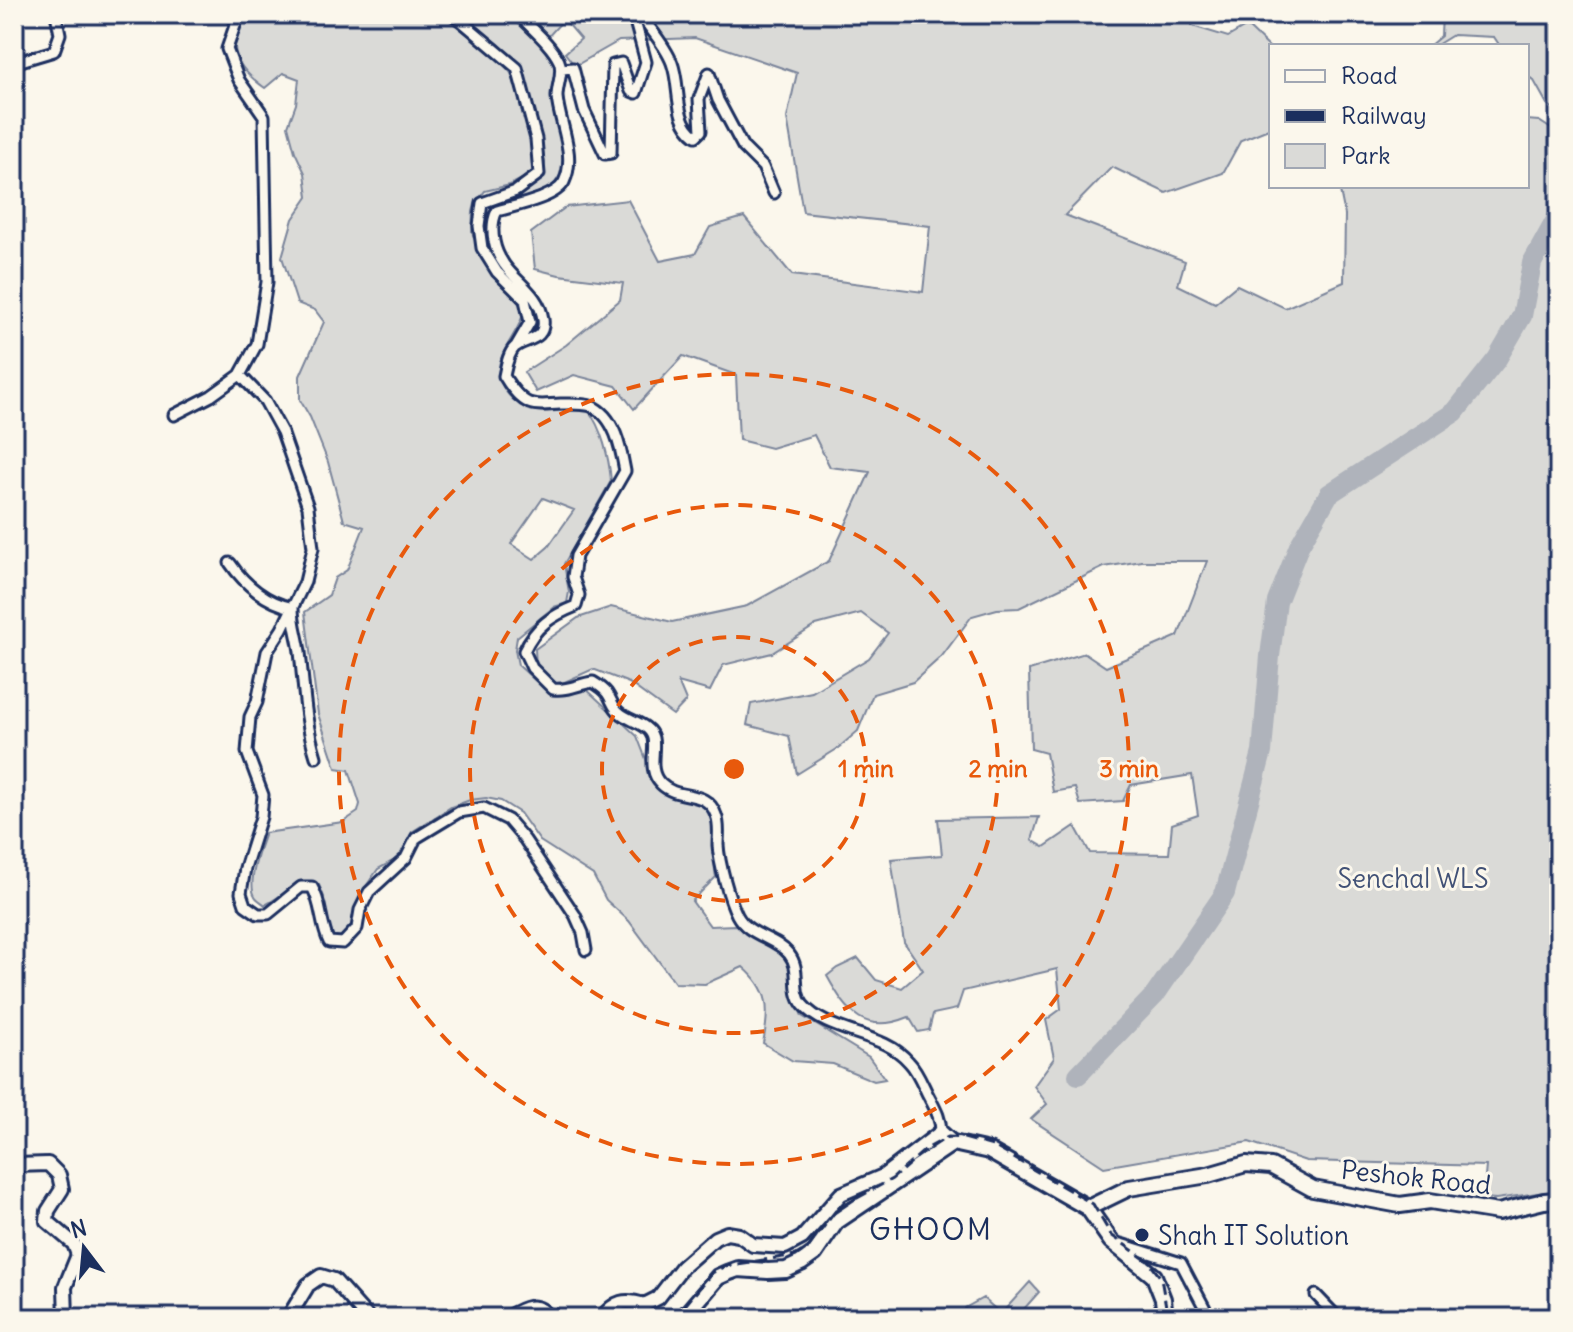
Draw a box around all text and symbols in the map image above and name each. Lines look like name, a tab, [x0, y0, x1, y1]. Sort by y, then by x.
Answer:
legend	[1269, 44, 1529, 188]
text: Road	[1341, 60, 1397, 90]
text: Railway	[1341, 100, 1427, 130]
text: Park	[1341, 140, 1391, 170]
text: 1 min	[838, 753, 894, 783]
text: 2 min	[968, 753, 1028, 783]
text: 3 min	[1099, 753, 1159, 783]
centre of rings	[720, 755, 748, 783]
park label: Senchal WLS	[1338, 862, 1488, 895]
street label: Peshok Road	[1339, 1153, 1493, 1201]
north arrow	[44, 1208, 124, 1288]
district label: GHOOM	[869, 1210, 993, 1248]
text: N	[67, 1213, 90, 1244]
place label: Shah IT Solution	[1158, 1219, 1349, 1252]
marker: Shah IT Solution	[1133, 1226, 1151, 1244]

